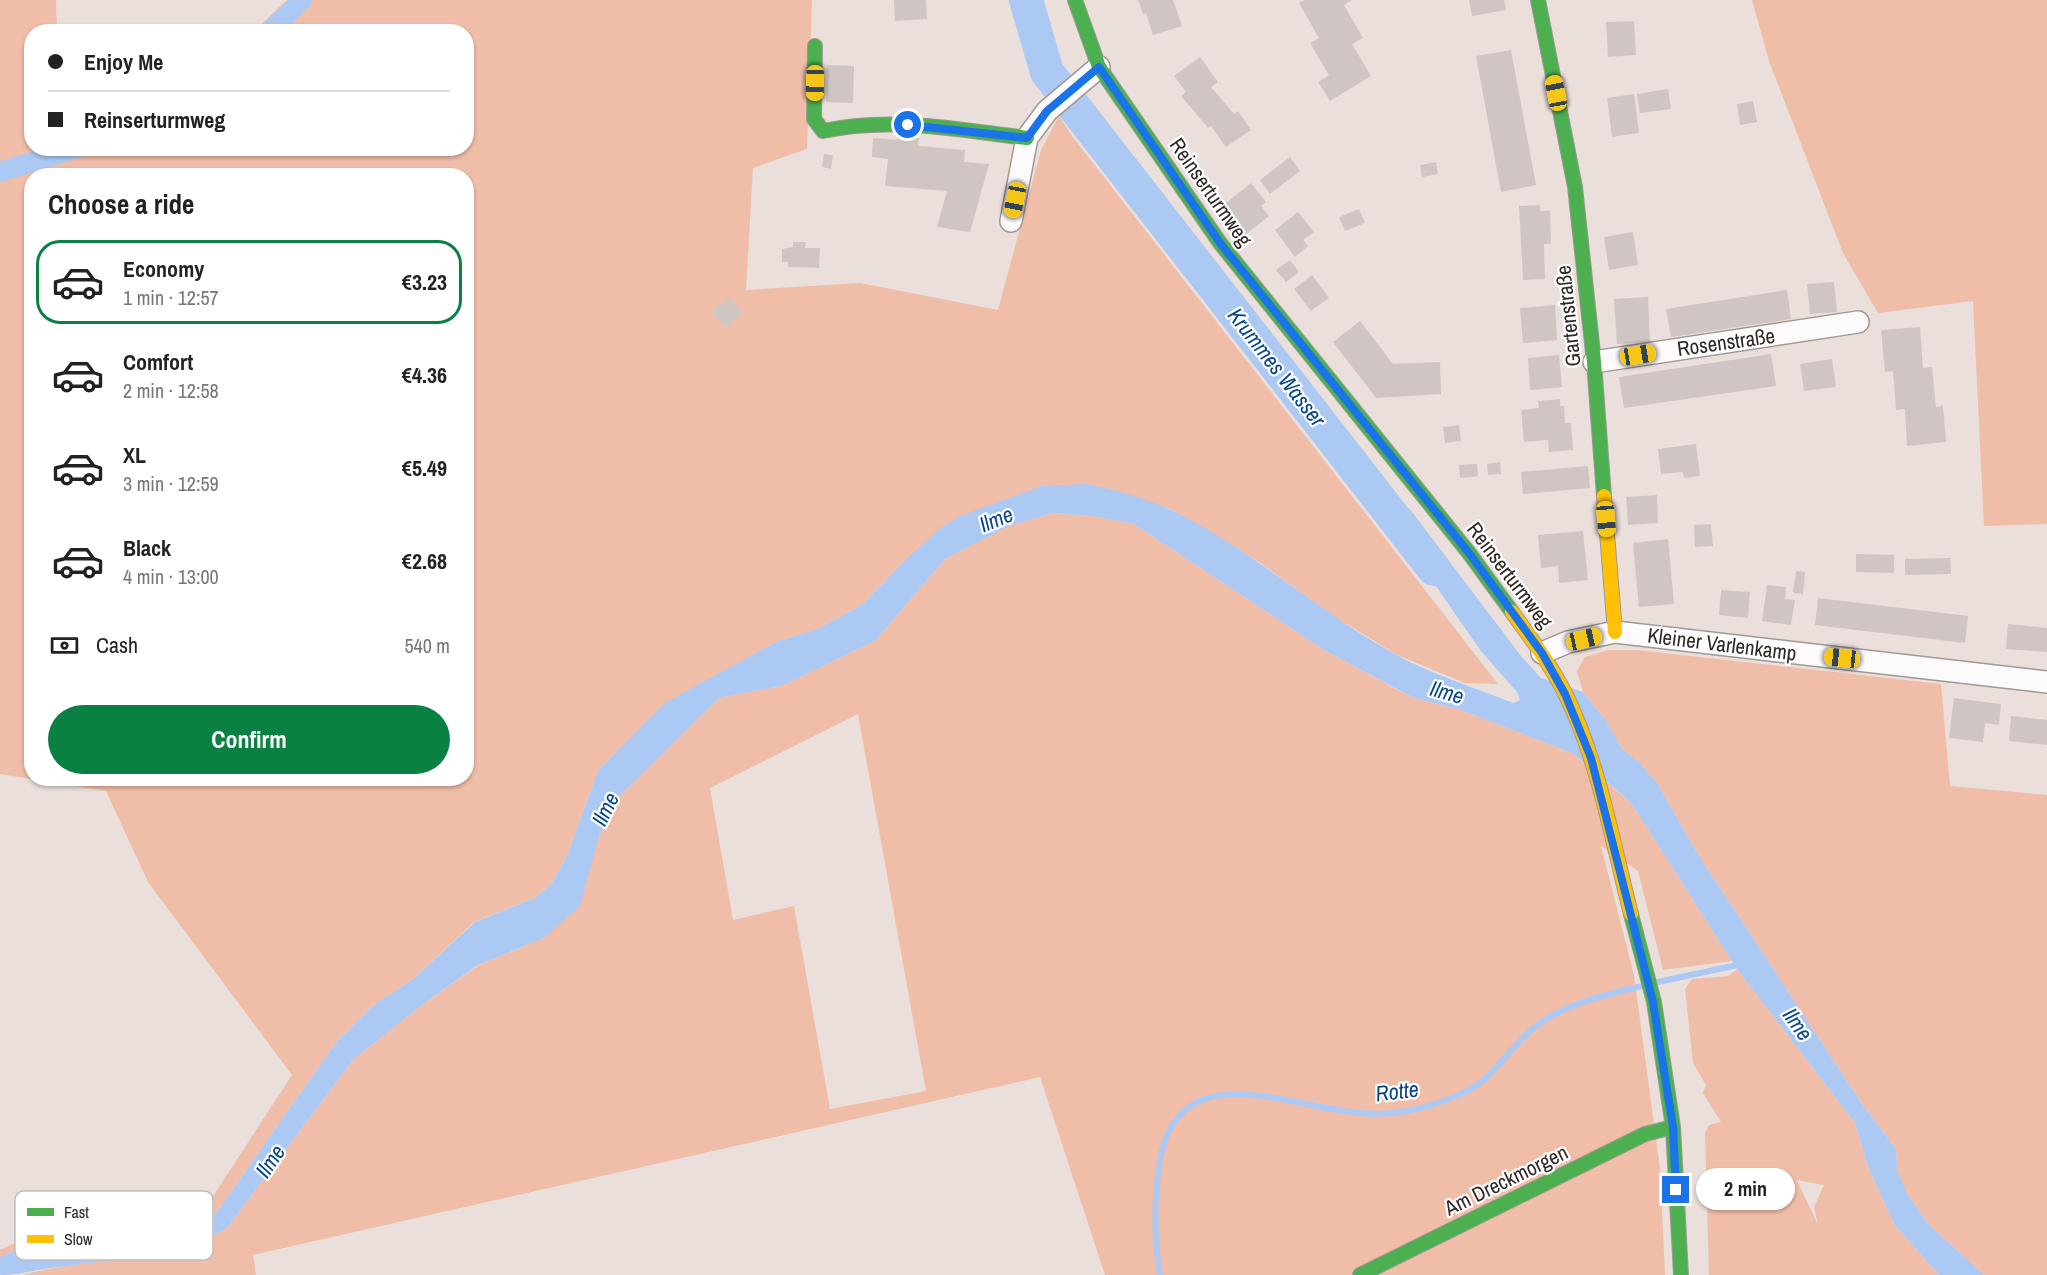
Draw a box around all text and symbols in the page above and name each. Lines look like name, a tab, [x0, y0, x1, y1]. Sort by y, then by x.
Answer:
text: Enjoy Me	[84, 47, 163, 77]
car	[806, 65, 824, 101]
car	[1544, 74, 1568, 112]
text: Reinserturmweg	[84, 105, 225, 135]
route start	[894, 111, 921, 138]
street label: Reinserturmweg	[1163, 132, 1259, 252]
car	[1003, 181, 1027, 219]
text: Choose a ride	[48, 186, 194, 222]
text: Economy	[123, 254, 204, 284]
icon: car	[51, 255, 105, 309]
street label: Gartenstraße	[1548, 264, 1588, 368]
text: €3.23	[402, 267, 447, 297]
text: 1 min · 12:57	[123, 284, 219, 311]
water label: Krummes Wasser	[1221, 301, 1333, 433]
street label: Rosenstraße	[1675, 321, 1777, 363]
car	[1619, 343, 1657, 367]
text: Comfort	[123, 347, 193, 377]
icon: car	[51, 348, 105, 402]
text: €4.36	[402, 360, 447, 390]
text: 2 min · 12:58	[123, 377, 219, 404]
text: XL	[123, 440, 146, 470]
icon: car	[51, 441, 105, 495]
text: €5.49	[402, 453, 447, 483]
text: 3 min · 12:59	[123, 470, 219, 497]
water label: Ilme	[975, 499, 1017, 539]
car	[1595, 500, 1617, 538]
street label: Reinserturmweg	[1460, 516, 1560, 634]
text: Black	[123, 533, 171, 563]
icon: car	[51, 534, 105, 588]
text: €2.68	[402, 546, 447, 576]
text: 4 min · 13:00	[123, 563, 219, 590]
street label: Kleiner Varlenkamp	[1646, 620, 1798, 668]
car	[1564, 626, 1604, 652]
icon: cash	[48, 629, 81, 662]
text: Cash	[96, 630, 138, 660]
text: 540 m	[404, 632, 450, 659]
car	[1823, 647, 1861, 669]
water label: Ilme	[1426, 673, 1468, 711]
button: Confirm	[48, 705, 450, 774]
water label: Ilme	[584, 787, 626, 831]
water label: Ilme	[1776, 1001, 1820, 1047]
water label: Rotte	[1374, 1073, 1420, 1109]
water label: Ilme	[248, 1138, 292, 1184]
street label: Am Dreckmorgen	[1439, 1138, 1573, 1223]
callout: 2 min	[1697, 1169, 1796, 1211]
text: 2 min	[1724, 1175, 1767, 1202]
route end	[1662, 1176, 1689, 1203]
legend	[15, 1191, 213, 1260]
text: Fast	[64, 1201, 89, 1223]
text: Slow	[64, 1228, 93, 1250]

